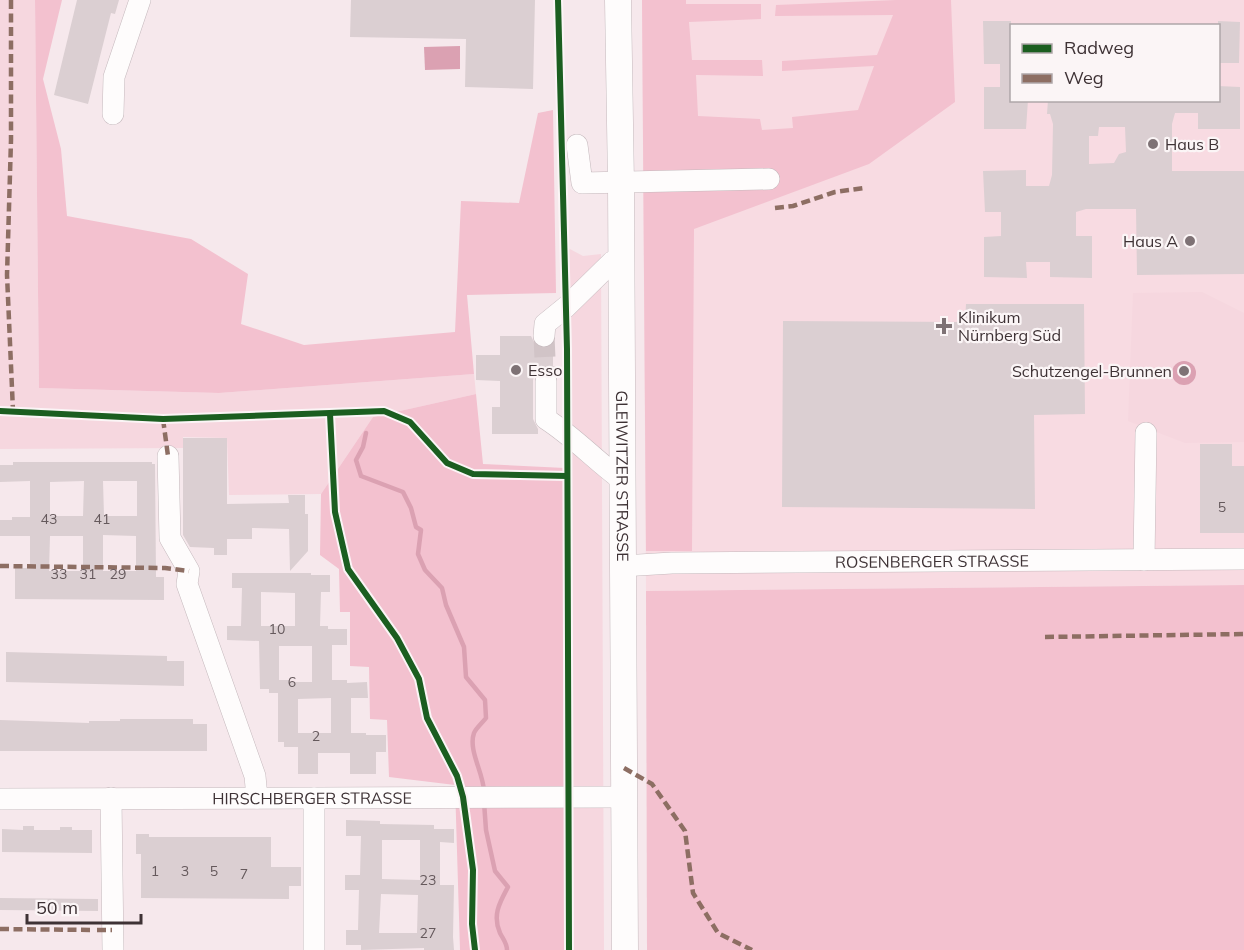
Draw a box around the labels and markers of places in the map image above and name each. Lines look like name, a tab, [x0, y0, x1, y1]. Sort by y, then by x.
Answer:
place label: Haus B	[1165, 134, 1219, 154]
marker: Haus B	[1146, 137, 1160, 151]
place label: Haus A	[1123, 231, 1178, 251]
marker: Haus A	[1183, 234, 1197, 248]
place label: Klinikum Nürnberg Süd	[958, 307, 1061, 345]
marker: Klinikum Nürnberg Süd	[935, 317, 953, 335]
place label: Esso	[528, 360, 562, 380]
place label: Schutzengel-Brunnen	[1012, 361, 1172, 381]
marker: Esso	[509, 363, 523, 377]
marker: Schutzengel-Brunnen	[1177, 364, 1191, 378]

